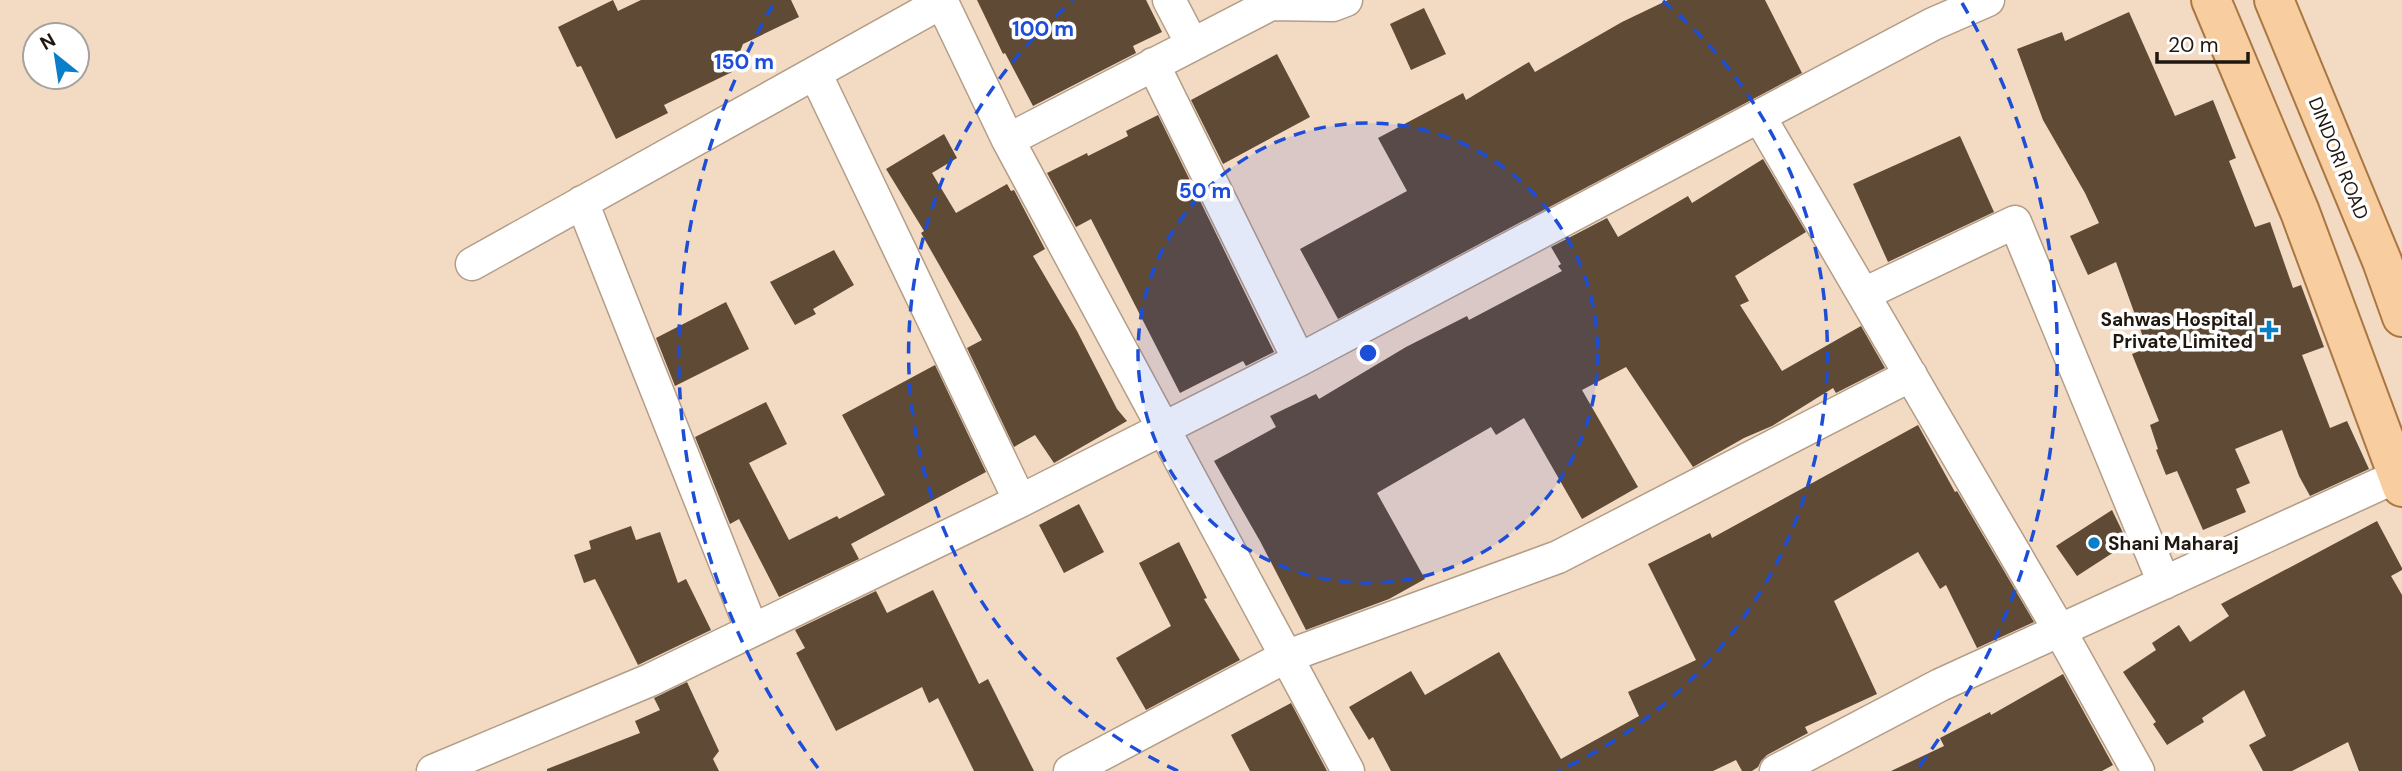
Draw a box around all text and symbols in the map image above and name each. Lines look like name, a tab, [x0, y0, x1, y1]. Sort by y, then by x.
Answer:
text: 100 m	[1012, 15, 1074, 43]
north arrow	[21, 21, 91, 91]
scale bar	[2157, 21, 2248, 65]
text: N	[35, 27, 60, 56]
text: 20 m	[2168, 31, 2219, 59]
text: 150 m	[714, 48, 774, 76]
street label: DINDORI ROAD	[2303, 93, 2374, 223]
text: 50 m	[1179, 177, 1231, 205]
place label: Sahwas Hospital Private Limited	[2101, 307, 2253, 354]
marker: Sahwas Hospital Private Limited	[2259, 320, 2279, 340]
centre of rings	[1356, 341, 1380, 365]
place label: Shani Maharaj	[2108, 531, 2239, 556]
marker: Shani Maharaj	[2086, 535, 2102, 551]

